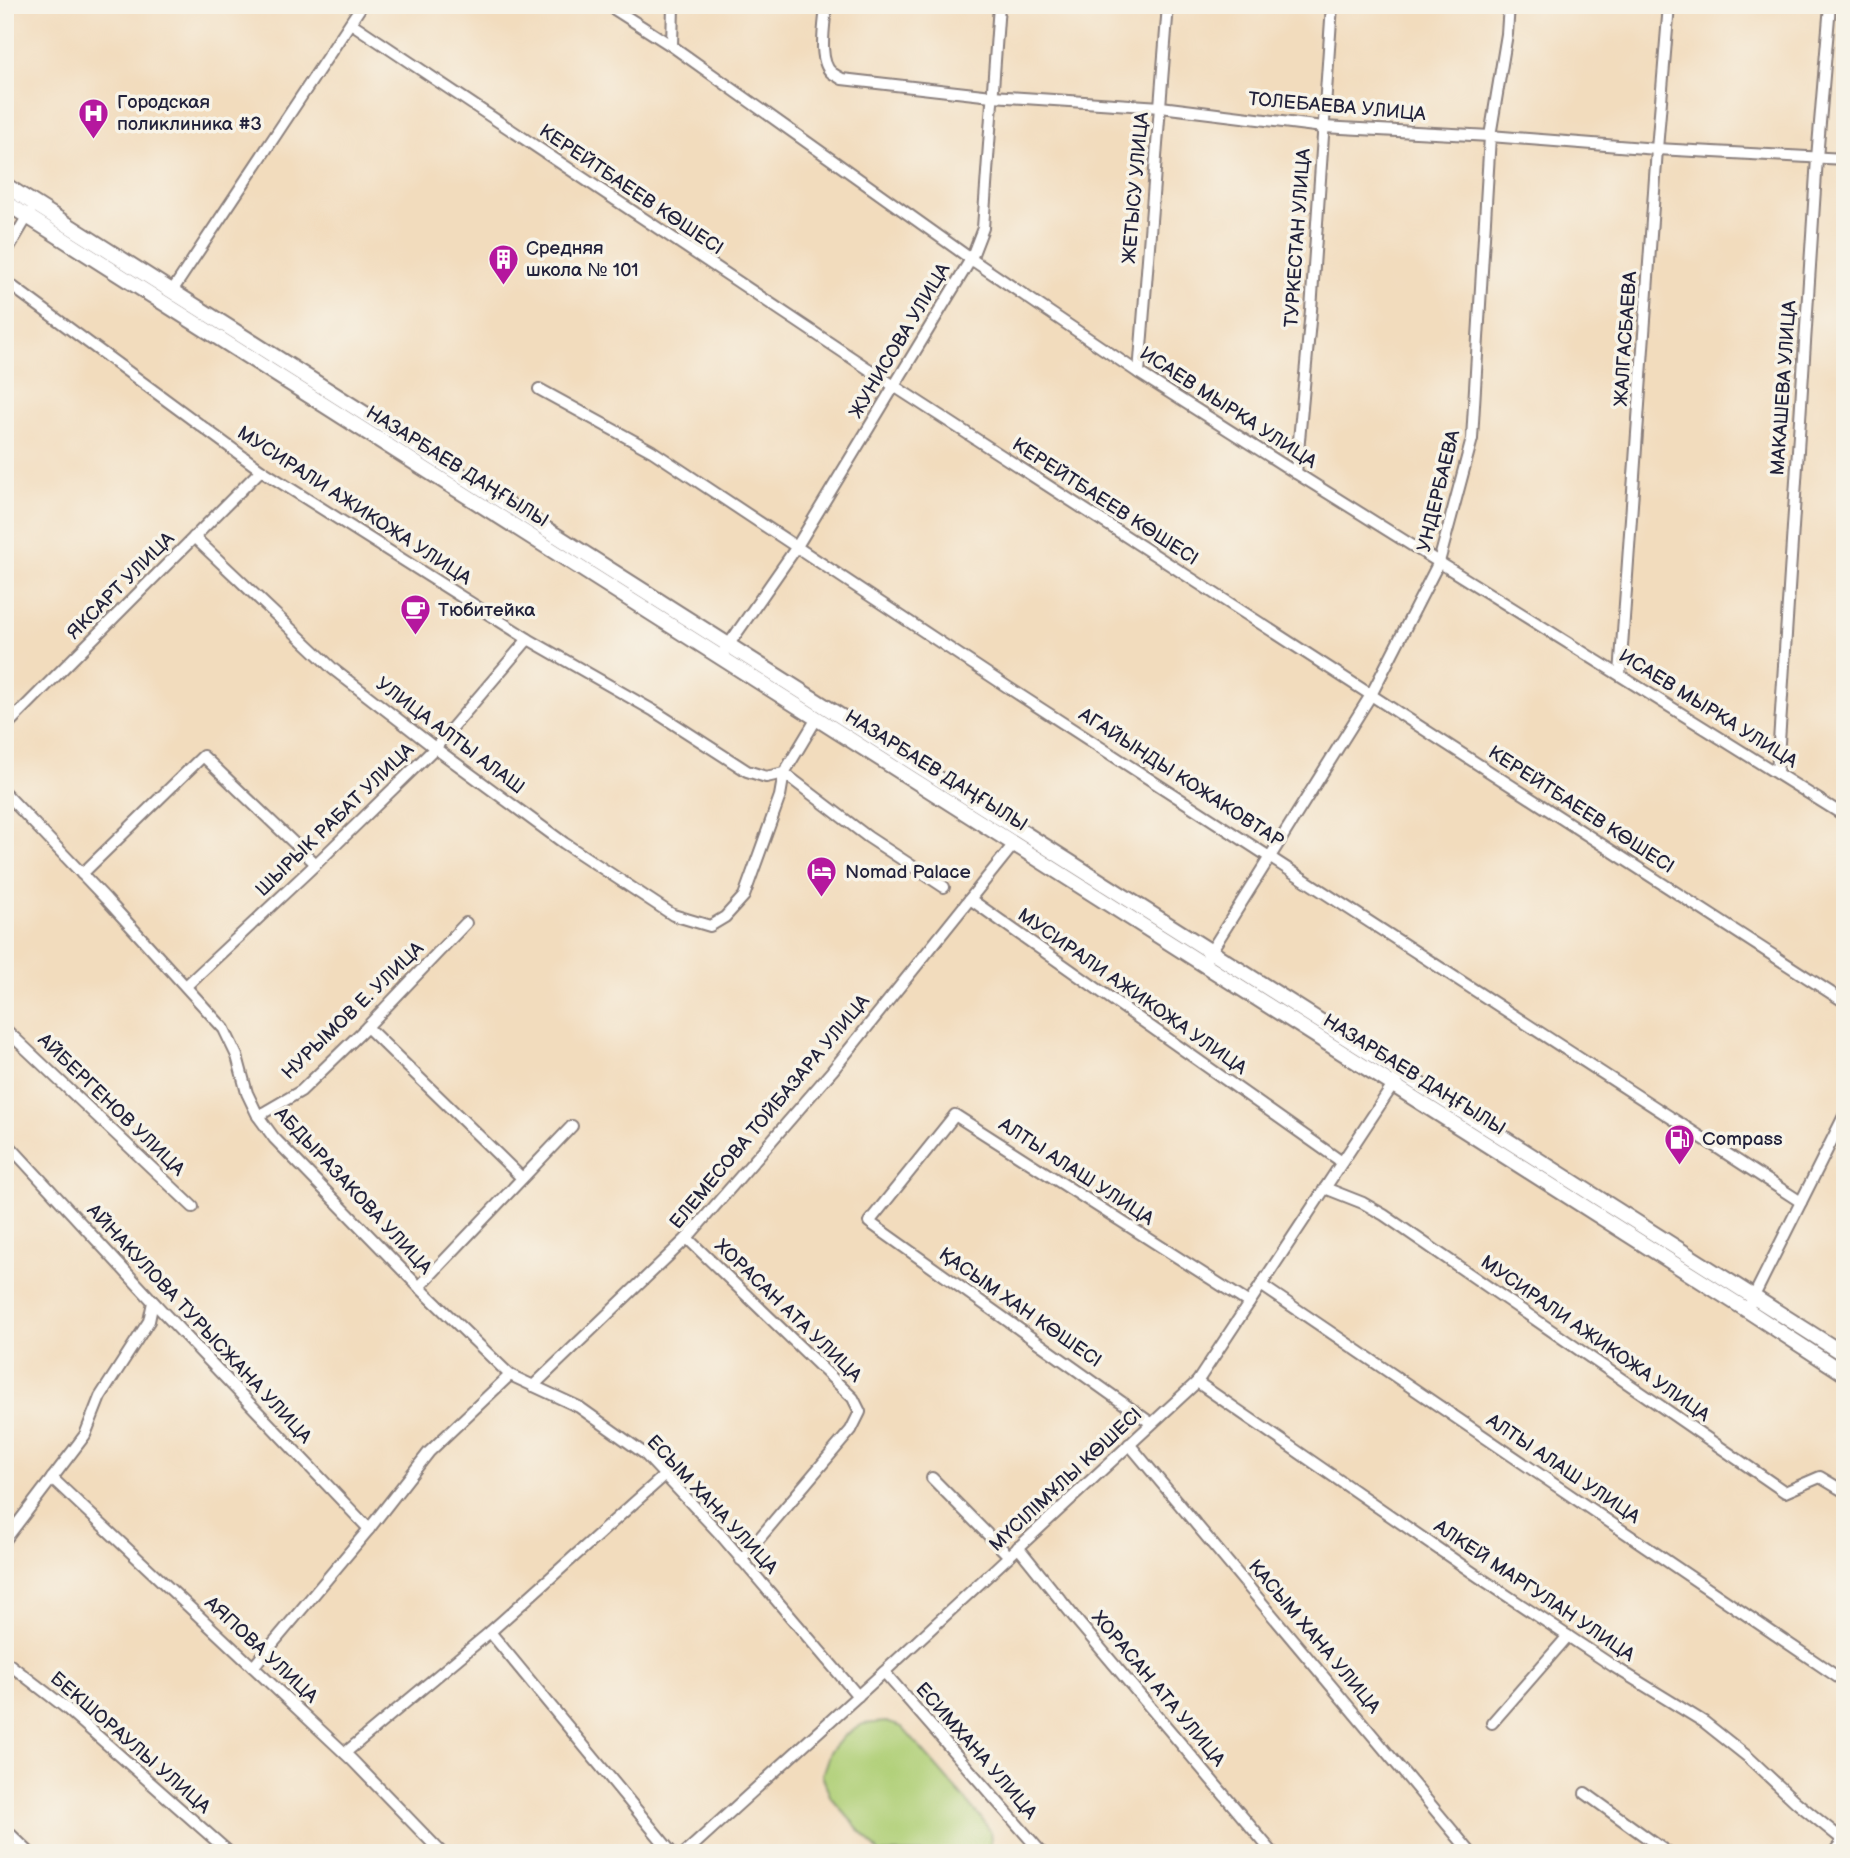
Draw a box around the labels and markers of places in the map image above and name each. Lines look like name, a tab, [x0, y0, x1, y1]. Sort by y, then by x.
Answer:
place label: Городская поликлиника #3	[117, 91, 262, 136]
hospital icon: Городская поликлиника #3	[77, 96, 111, 140]
place label: Средняя школа № 101	[526, 237, 639, 282]
building icon: Средняя школа № 101	[486, 242, 520, 286]
cafe icon: Тюбитейка	[398, 593, 432, 637]
place label: Тюбитейка	[438, 599, 536, 622]
hotel icon: Nomad Palace	[805, 855, 839, 899]
place label: Nomad Palace	[845, 861, 971, 884]
fuel station icon: Compass	[1662, 1122, 1696, 1166]
place label: Compass	[1702, 1128, 1783, 1151]

